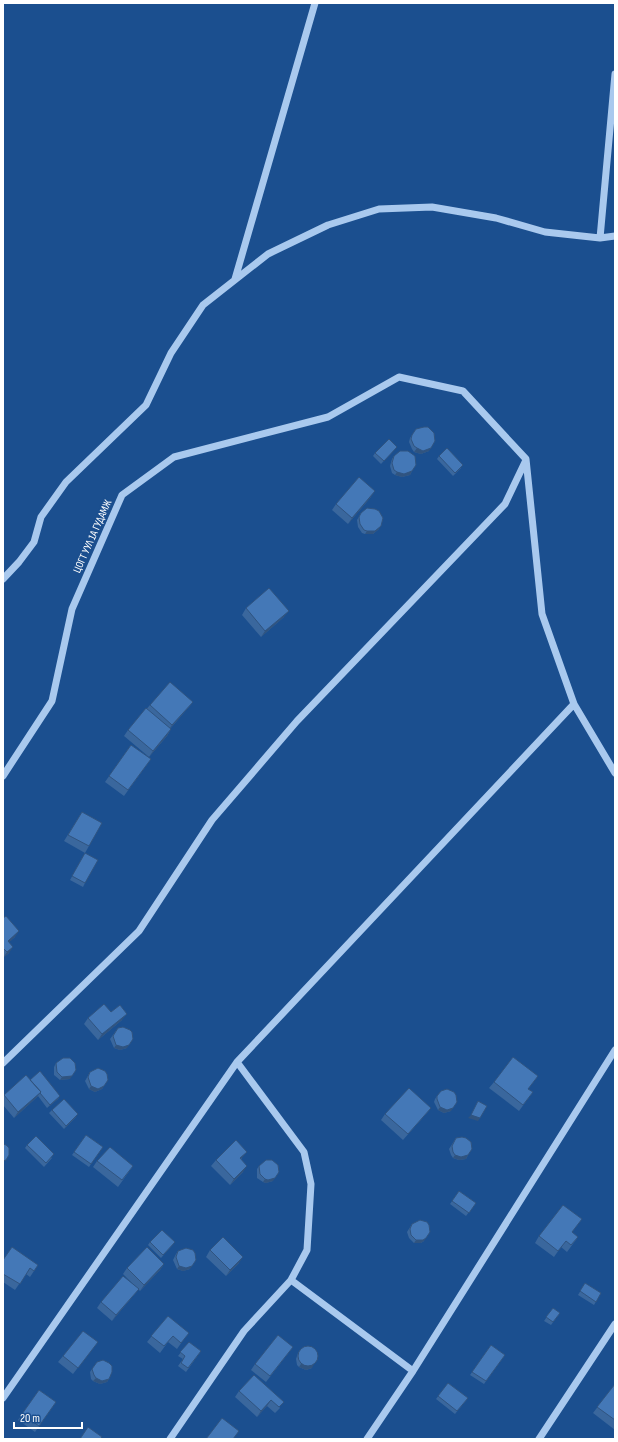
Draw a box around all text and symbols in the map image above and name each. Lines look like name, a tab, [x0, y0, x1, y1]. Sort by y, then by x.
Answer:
street label: ЦОГТ УУЛ 1А ГУДАМЖ	[70, 498, 114, 575]
scale bar	[14, 1404, 82, 1430]
text: 20 m	[20, 1411, 40, 1426]

